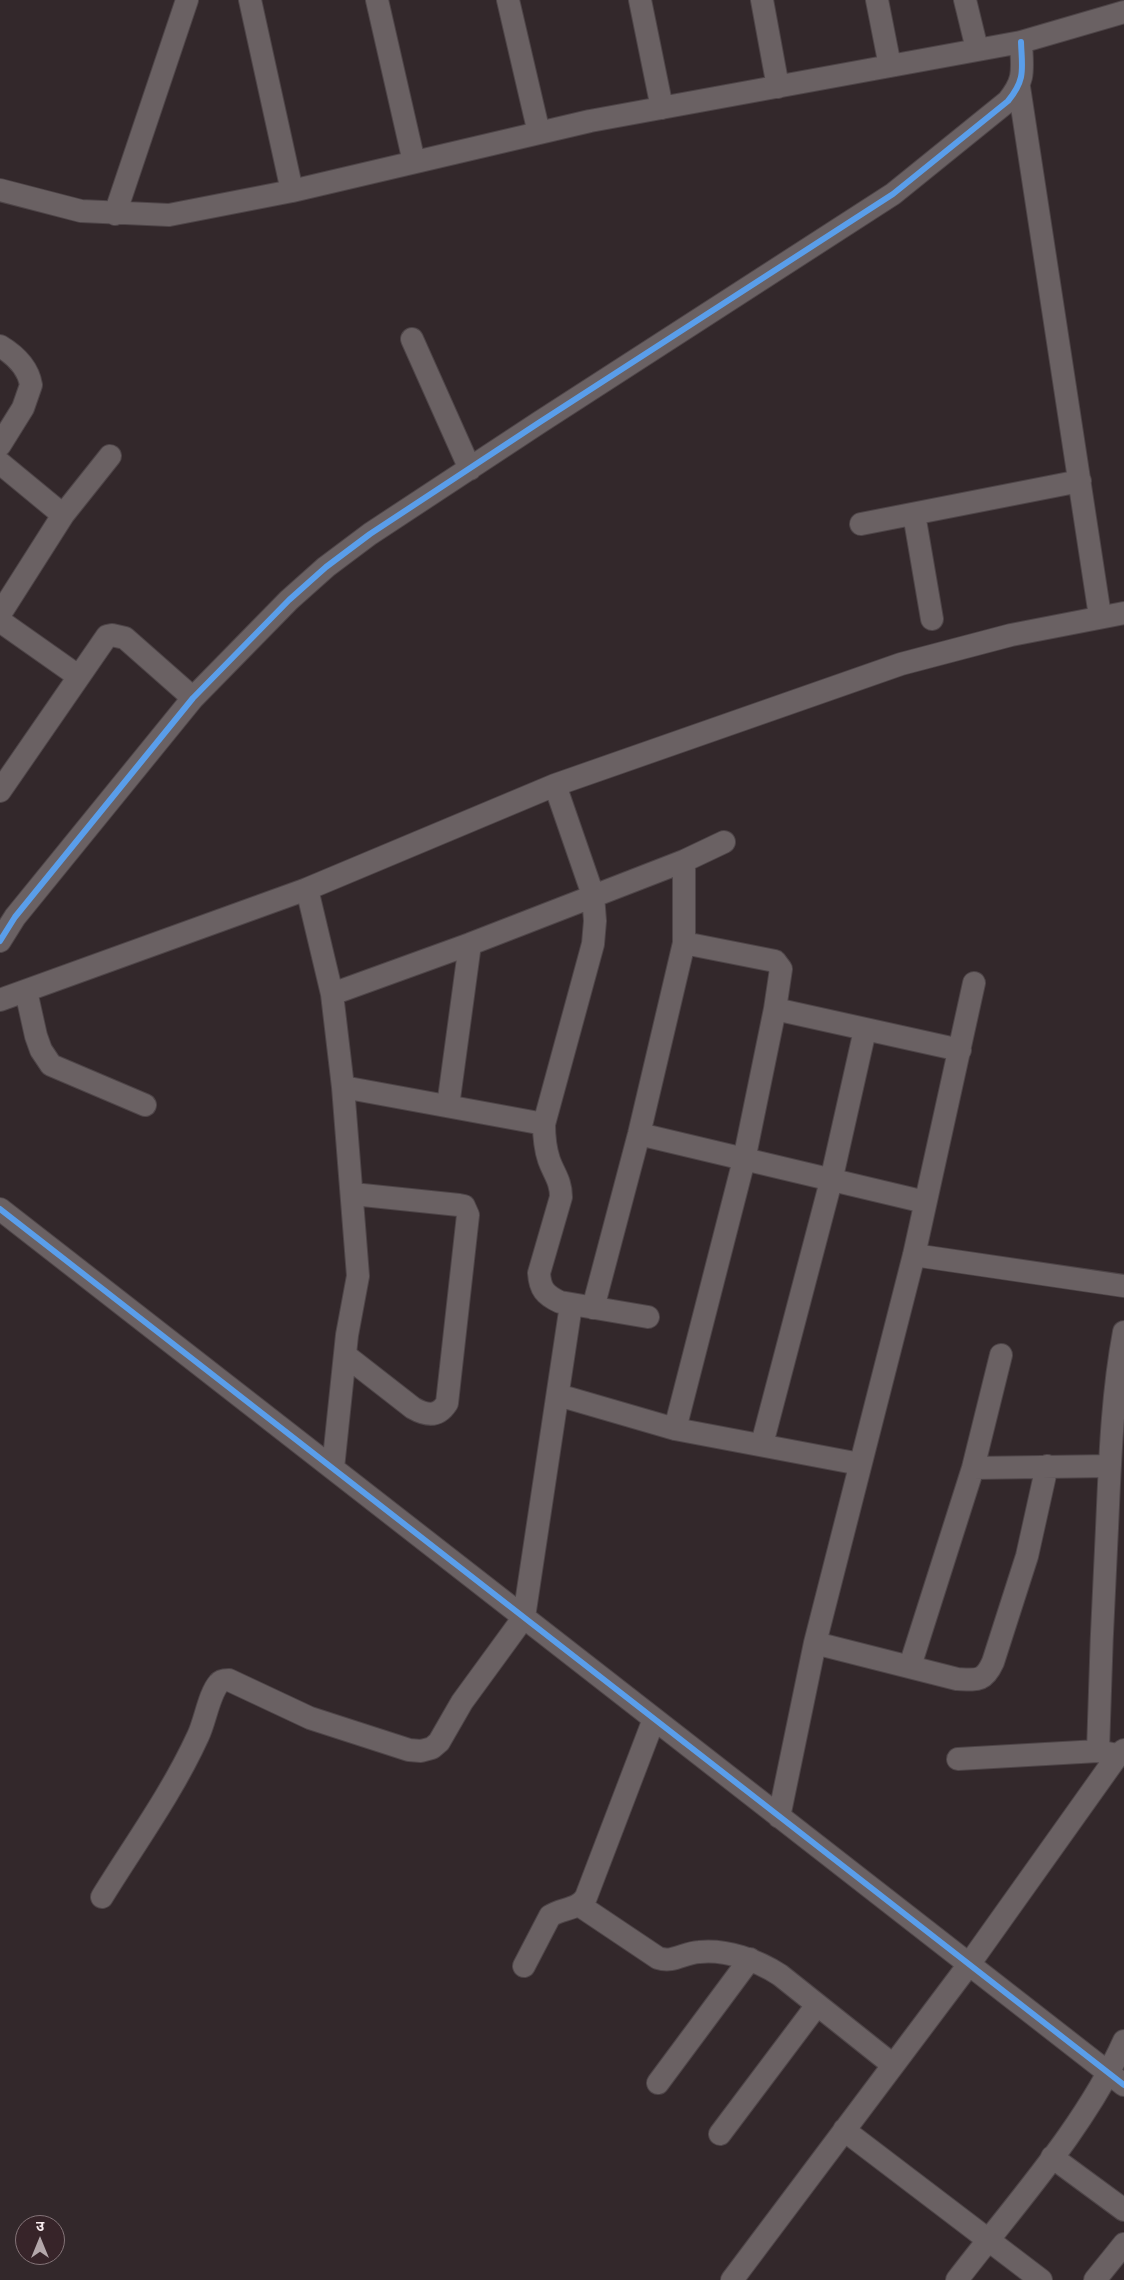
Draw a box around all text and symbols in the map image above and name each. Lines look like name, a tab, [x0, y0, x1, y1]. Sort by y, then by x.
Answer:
north arrow	[15, 2215, 65, 2265]
text: उ	[36, 2218, 44, 2234]

